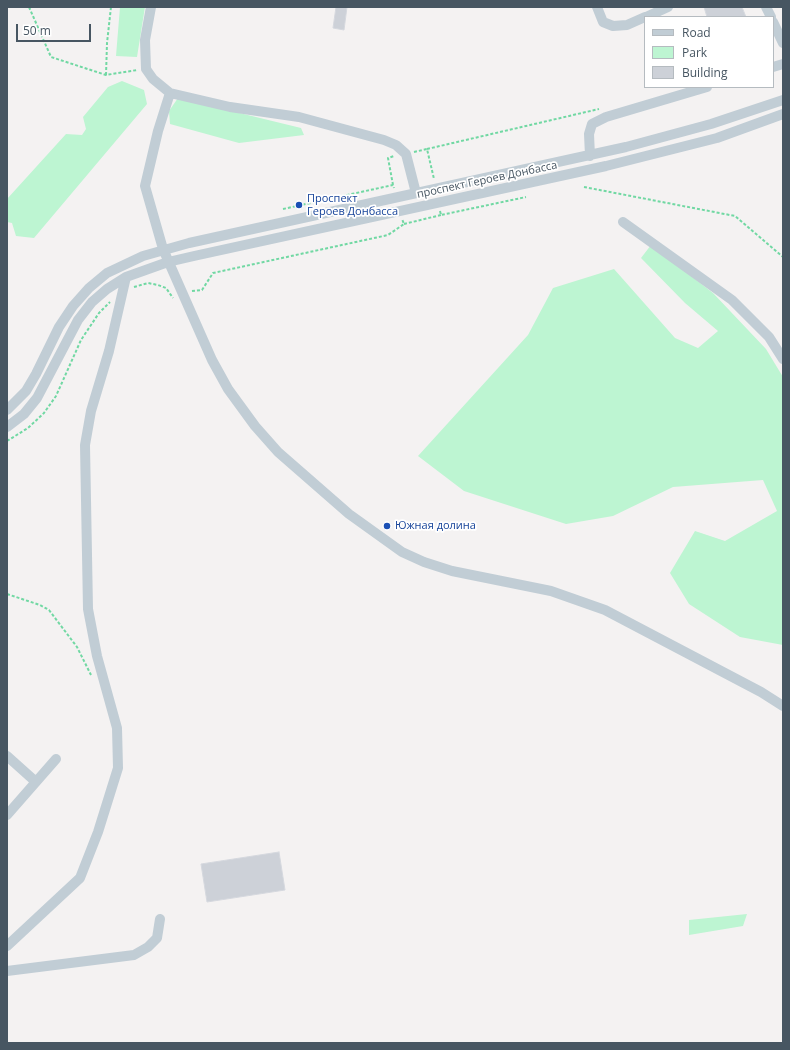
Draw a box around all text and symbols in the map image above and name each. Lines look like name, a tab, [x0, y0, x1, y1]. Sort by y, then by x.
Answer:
scale bar	[18, 16, 93, 42]
legend	[644, 16, 774, 88]
text: 50 m	[23, 22, 51, 39]
text: Road	[682, 24, 711, 41]
text: Park	[682, 44, 707, 61]
text: Building	[682, 64, 727, 81]
street label: проспект Героев Донбасса	[416, 159, 558, 201]
place label: Проспект Героев Донбасса	[307, 192, 398, 218]
marker: Проспект Героев Донбасса	[294, 200, 304, 210]
place label: Южная долина	[395, 519, 476, 533]
marker: Южная долина	[382, 521, 392, 531]

